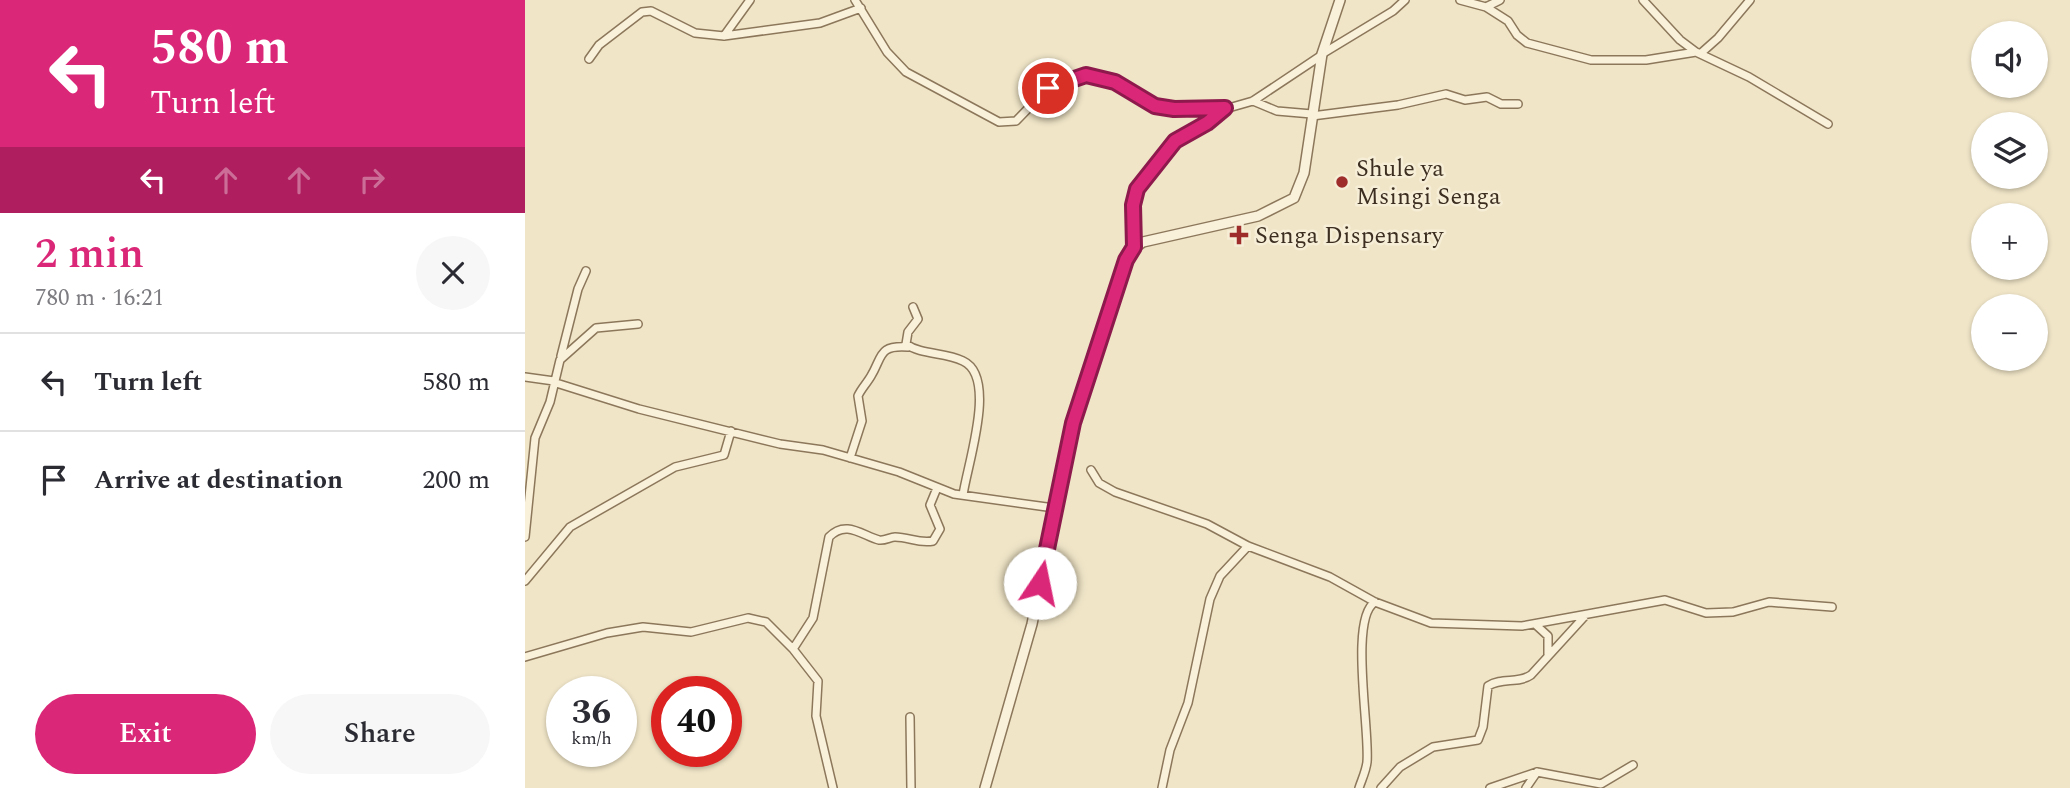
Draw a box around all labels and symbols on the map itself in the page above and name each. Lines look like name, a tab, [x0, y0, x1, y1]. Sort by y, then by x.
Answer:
pin	[1018, 58, 1078, 118]
place label: Shule ya Msingi Senga	[1356, 151, 1501, 215]
marker: Shule ya Msingi Senga	[1334, 174, 1350, 190]
place label: Senga Dispensary	[1255, 218, 1445, 254]
marker: Senga Dispensary	[1229, 225, 1249, 245]
position arrow	[1003, 546, 1077, 620]
speed limit sign: 40	[651, 676, 742, 767]

